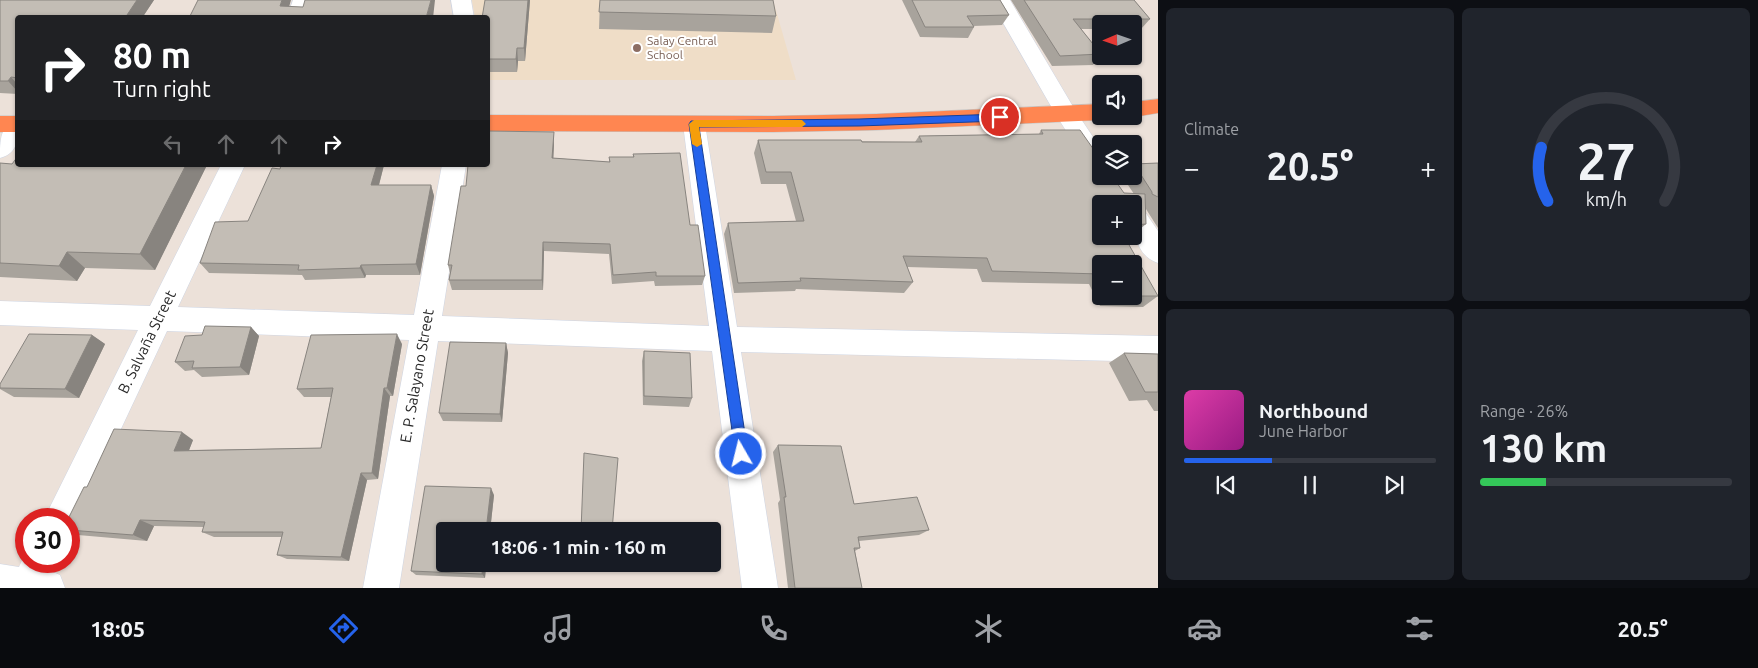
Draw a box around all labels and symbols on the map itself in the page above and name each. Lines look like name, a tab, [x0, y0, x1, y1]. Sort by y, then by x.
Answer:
north arrow	[1092, 15, 1142, 65]
place label: Salay Central School	[647, 34, 717, 61]
marker: Salay Central School	[631, 42, 643, 54]
pin	[979, 96, 1021, 138]
street label: B. Salvaña Street	[114, 287, 179, 396]
street label: E. P. Salayano Street	[396, 308, 437, 444]
position arrow	[714, 427, 766, 479]
speed limit sign: 30	[15, 508, 80, 573]

